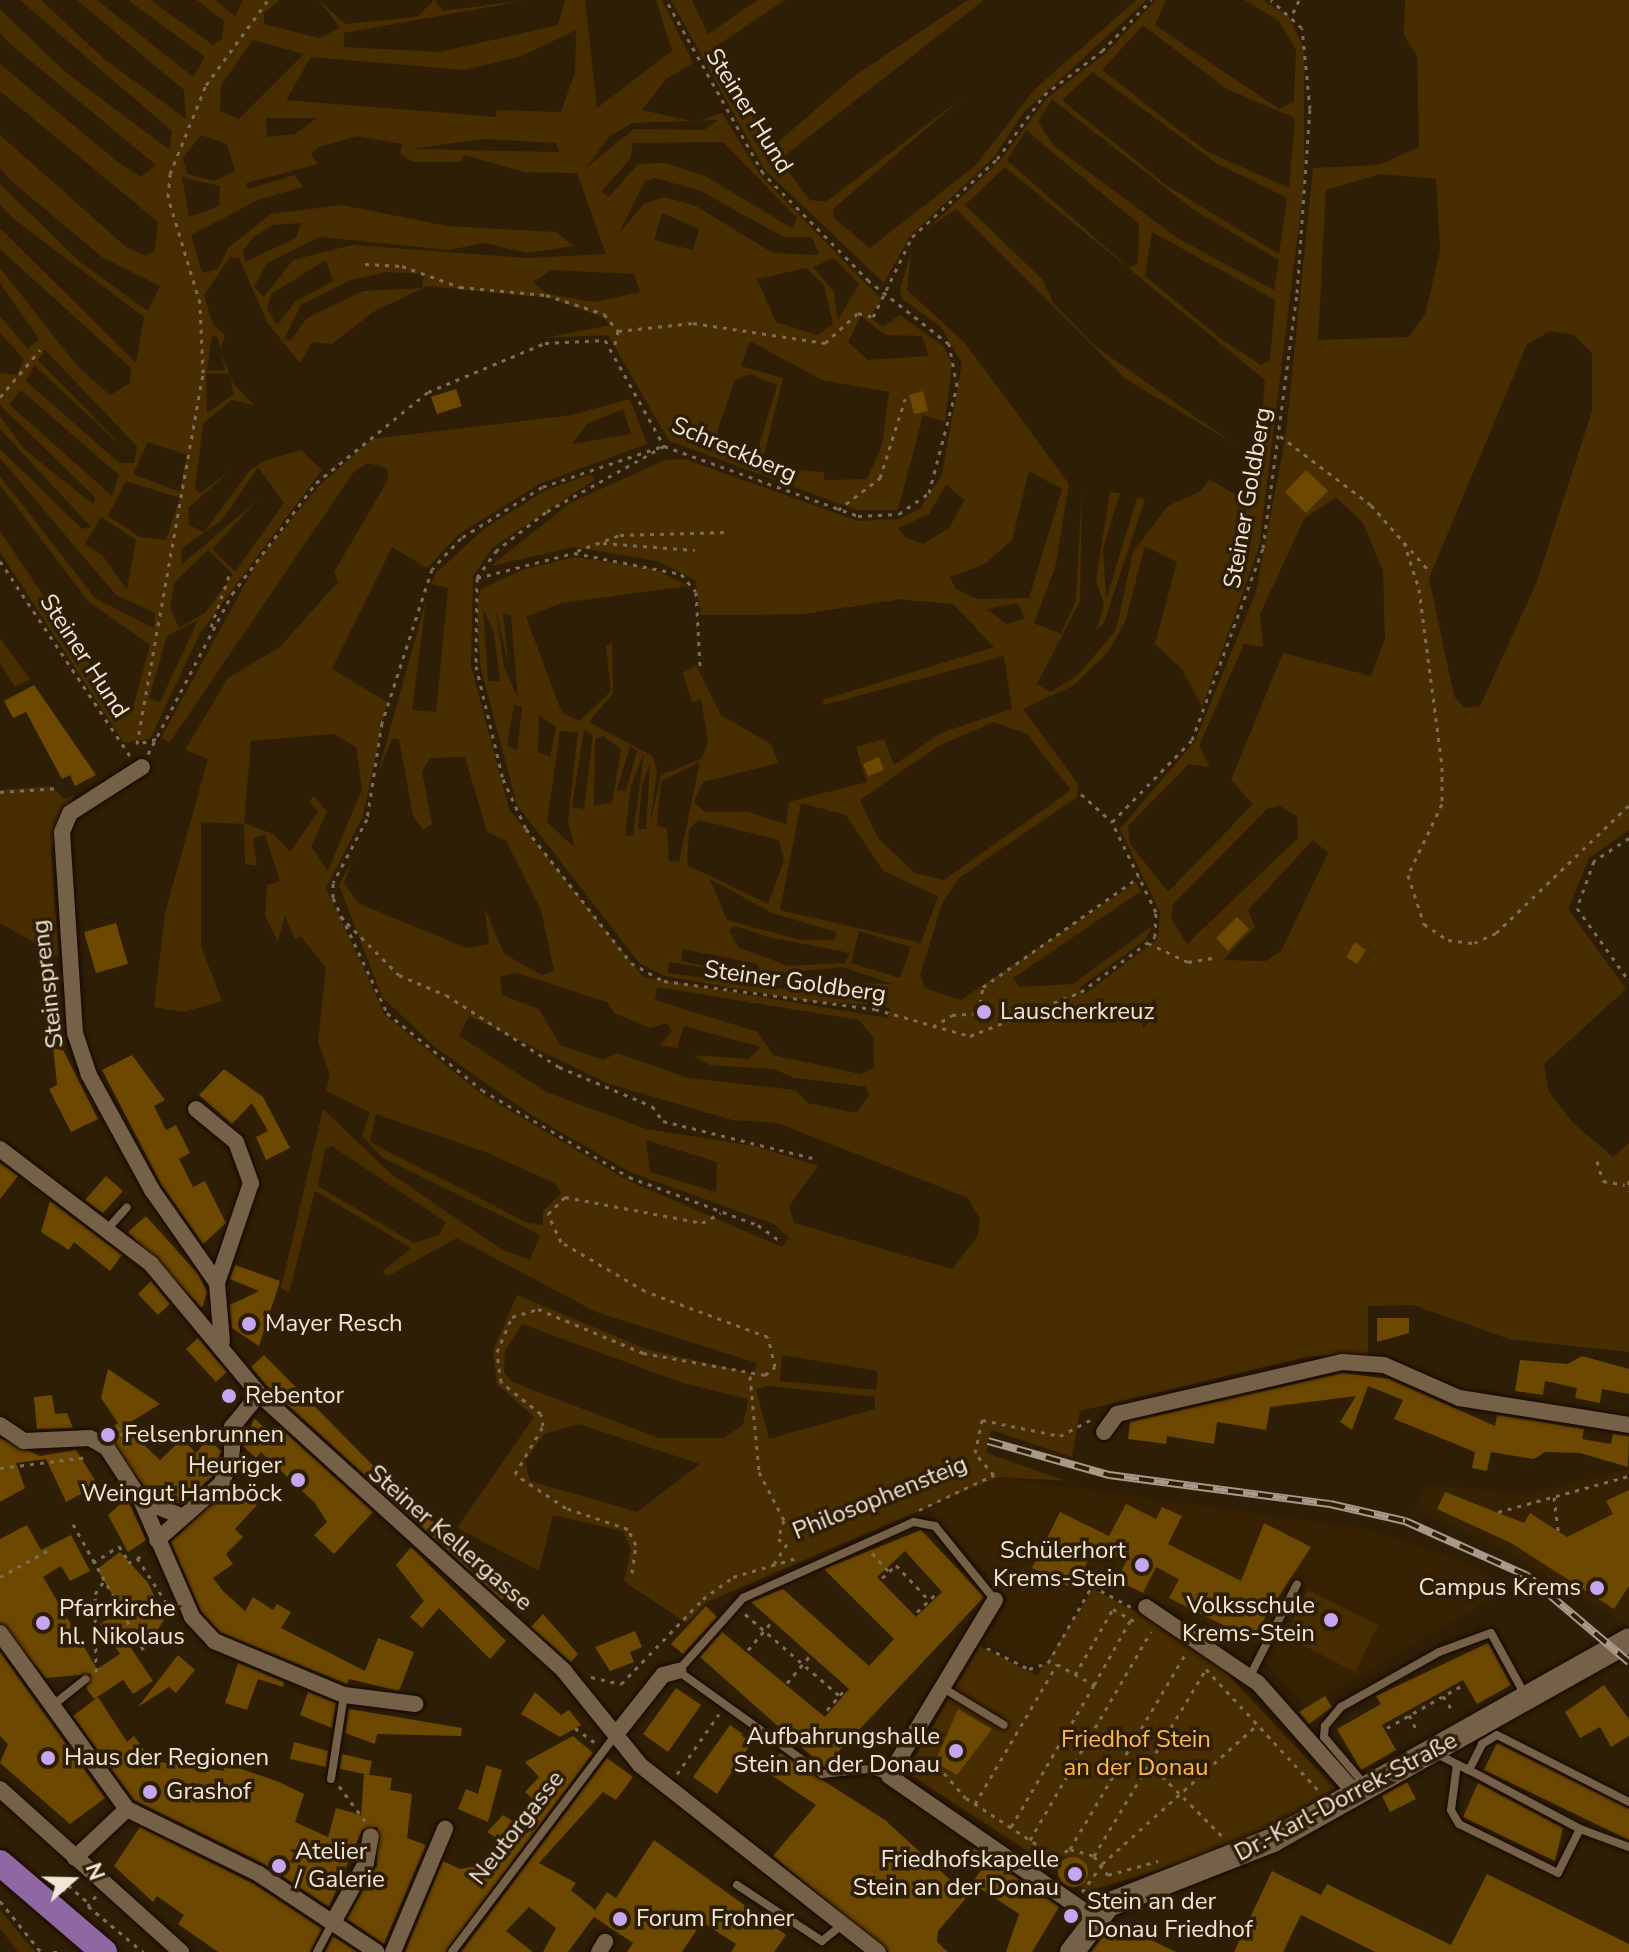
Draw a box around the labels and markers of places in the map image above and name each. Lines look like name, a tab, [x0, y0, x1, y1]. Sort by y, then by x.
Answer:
place label: Lauscherkreuz	[1000, 998, 1155, 1026]
marker: Lauscherkreuz	[975, 1003, 993, 1021]
place label: Mayer Resch	[265, 1310, 403, 1338]
marker: Mayer Resch	[240, 1315, 258, 1333]
place label: Rebentor	[245, 1382, 344, 1410]
marker: Rebentor	[220, 1387, 238, 1405]
place label: Felsenbrunnen	[124, 1421, 284, 1449]
marker: Felsenbrunnen	[99, 1426, 117, 1444]
place label: Heuriger Weingut Hamböck	[81, 1452, 282, 1508]
marker: Heuriger Weingut Hamböck	[289, 1471, 307, 1489]
place label: Schülerhort Krems-Stein	[993, 1537, 1126, 1593]
marker: Schülerhort Krems-Stein	[1133, 1556, 1151, 1574]
place label: Campus Krems	[1419, 1574, 1581, 1602]
marker: Campus Krems	[1588, 1579, 1606, 1597]
place label: Volksschule Krems-Stein	[1182, 1592, 1315, 1648]
place label: Pfarrkirche hl. Nikolaus	[59, 1595, 185, 1651]
marker: Volksschule Krems-Stein	[1322, 1611, 1340, 1629]
marker: Pfarrkirche hl. Nikolaus	[34, 1614, 52, 1632]
place label: Aufbahrungshalle Stein an der Donau	[734, 1723, 940, 1779]
marker: Aufbahrungshalle Stein an der Donau	[947, 1742, 965, 1760]
place label: Haus der Regionen	[64, 1744, 269, 1772]
marker: Haus der Regionen	[39, 1749, 57, 1767]
place label: Grashof	[166, 1778, 251, 1806]
marker: Grashof	[141, 1783, 159, 1801]
place label: Atelier / Galerie	[295, 1838, 385, 1894]
place label: Friedhofskapelle Stein an der Donau	[853, 1846, 1059, 1902]
marker: Atelier / Galerie	[270, 1857, 288, 1875]
marker: Friedhofskapelle Stein an der Donau	[1066, 1865, 1084, 1883]
place label: Stein an der Donau Friedhof	[1087, 1888, 1253, 1944]
place label: Forum Frohner	[636, 1905, 794, 1933]
marker: Stein an der Donau Friedhof	[1062, 1907, 1080, 1925]
marker: Forum Frohner	[611, 1910, 629, 1928]

